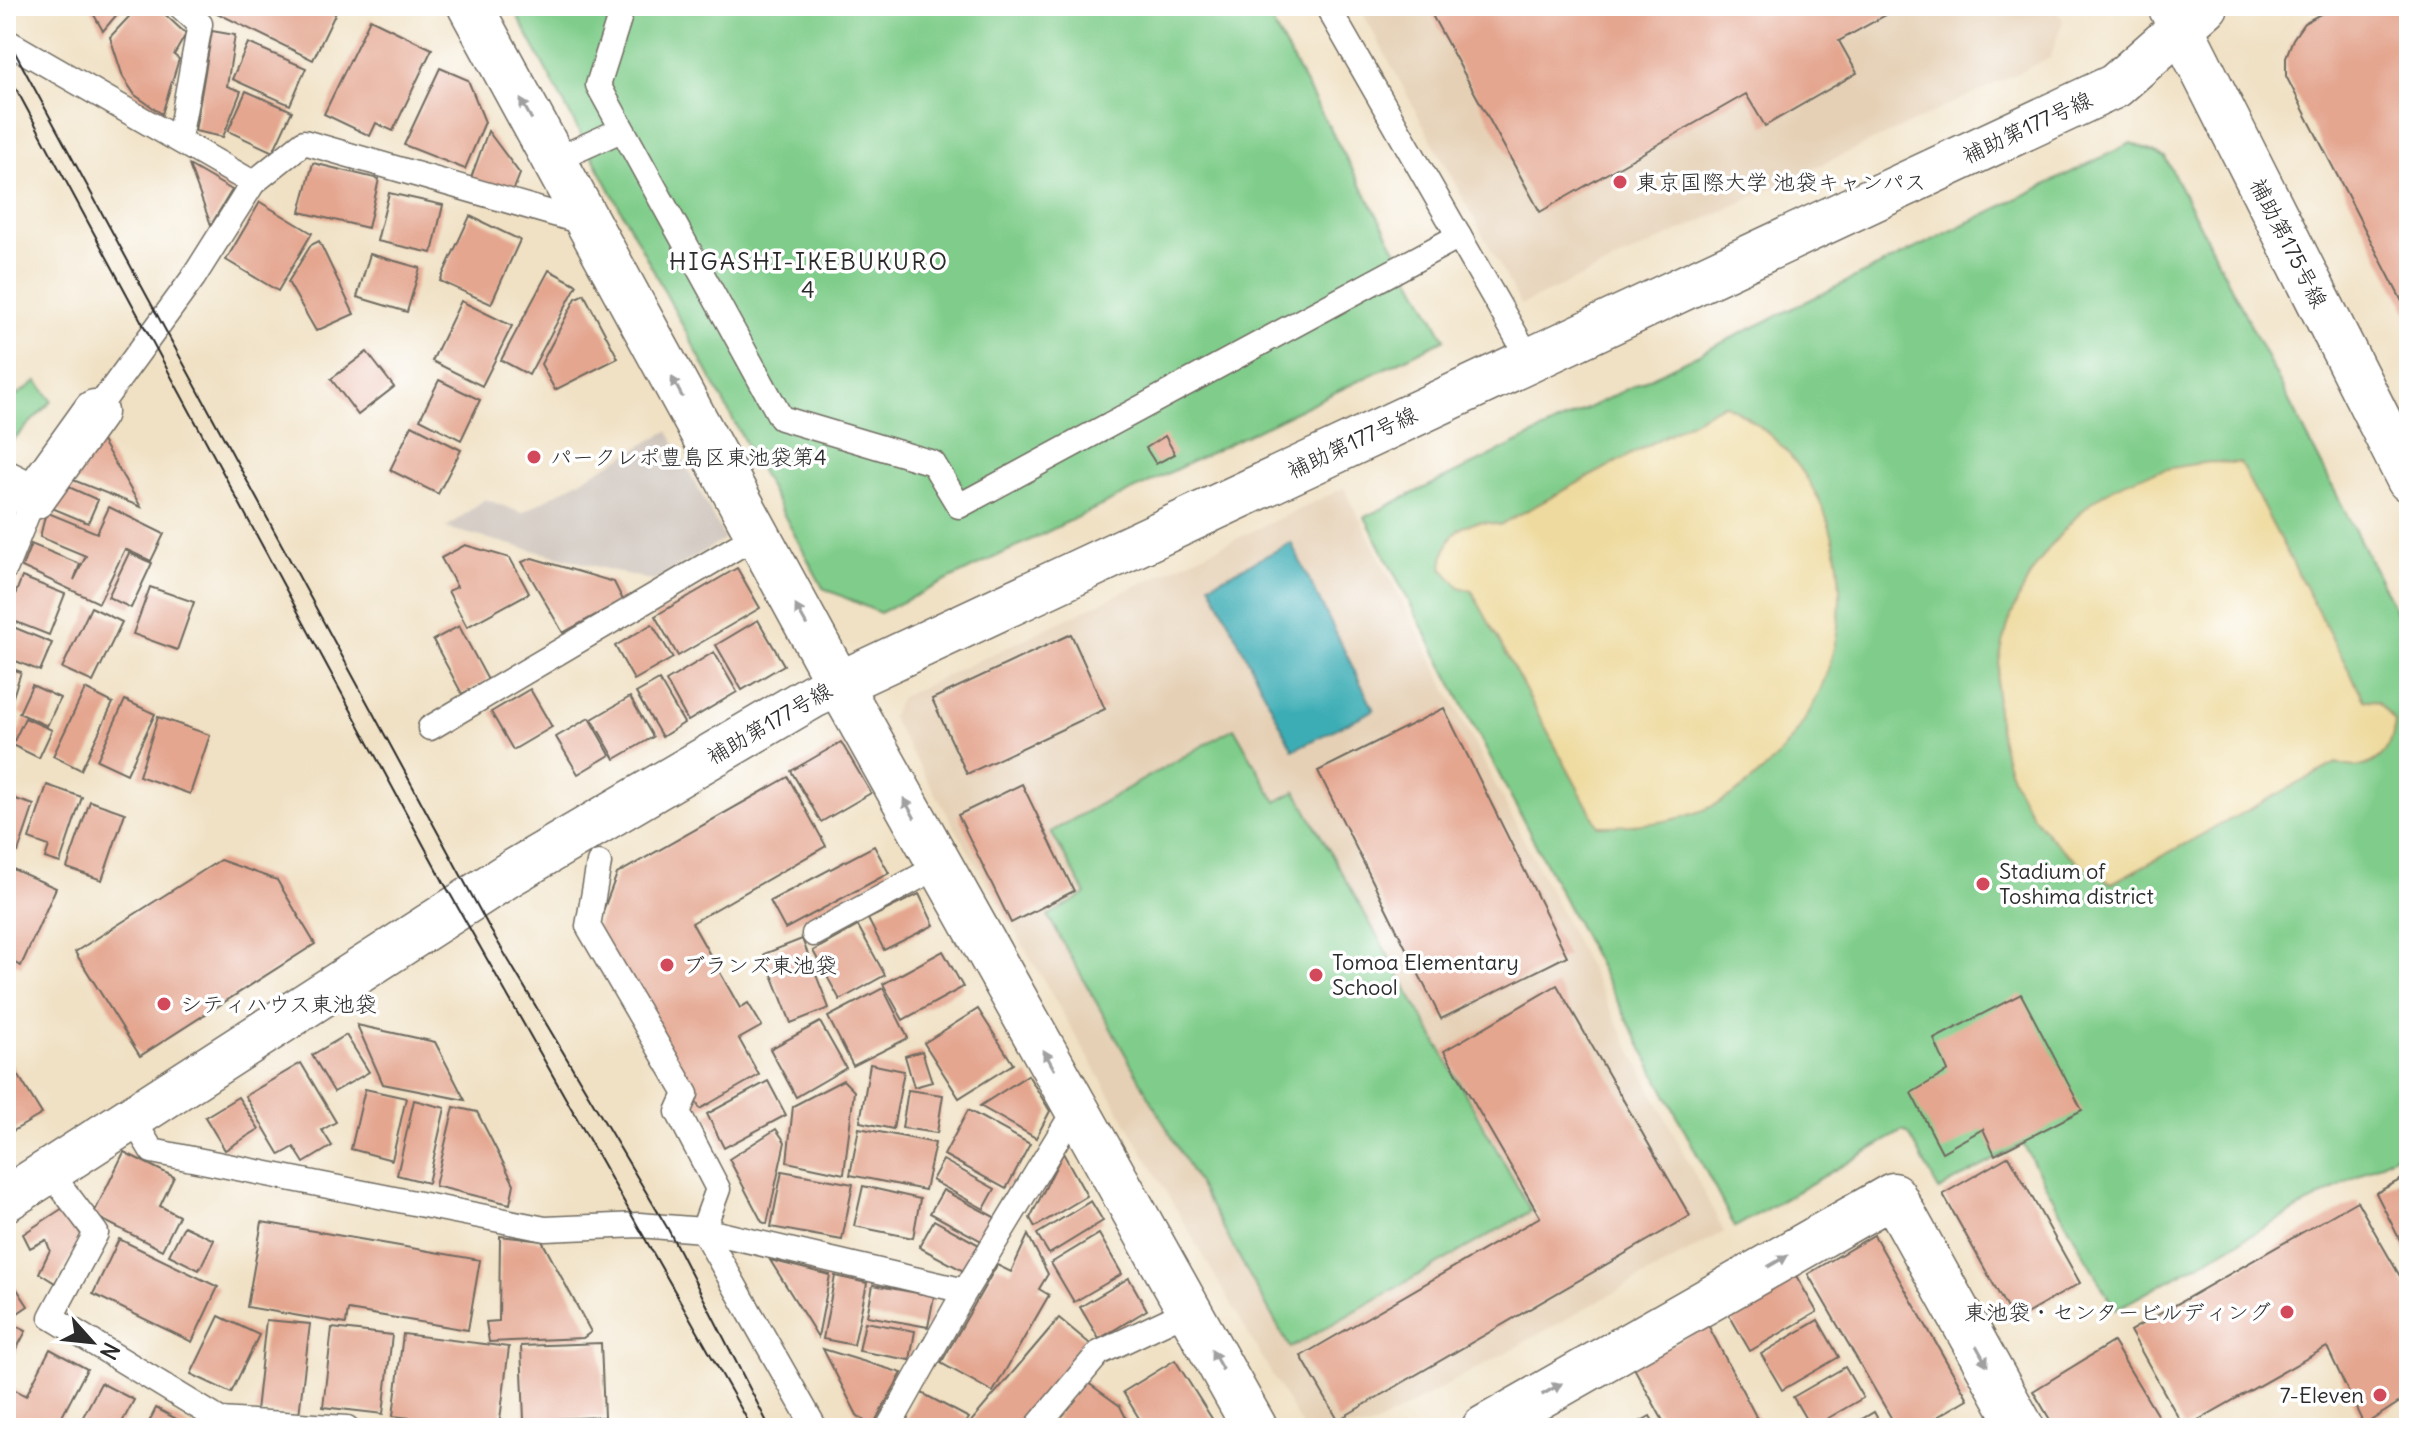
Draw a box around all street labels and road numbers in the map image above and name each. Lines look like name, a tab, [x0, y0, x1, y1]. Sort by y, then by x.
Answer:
street label: 補助第177号線	[1958, 85, 2096, 169]
street label: 補助第175号線	[2244, 173, 2334, 313]
street label: 補助第177号線	[1283, 400, 1421, 484]
street label: 補助第177号線	[701, 676, 837, 770]

